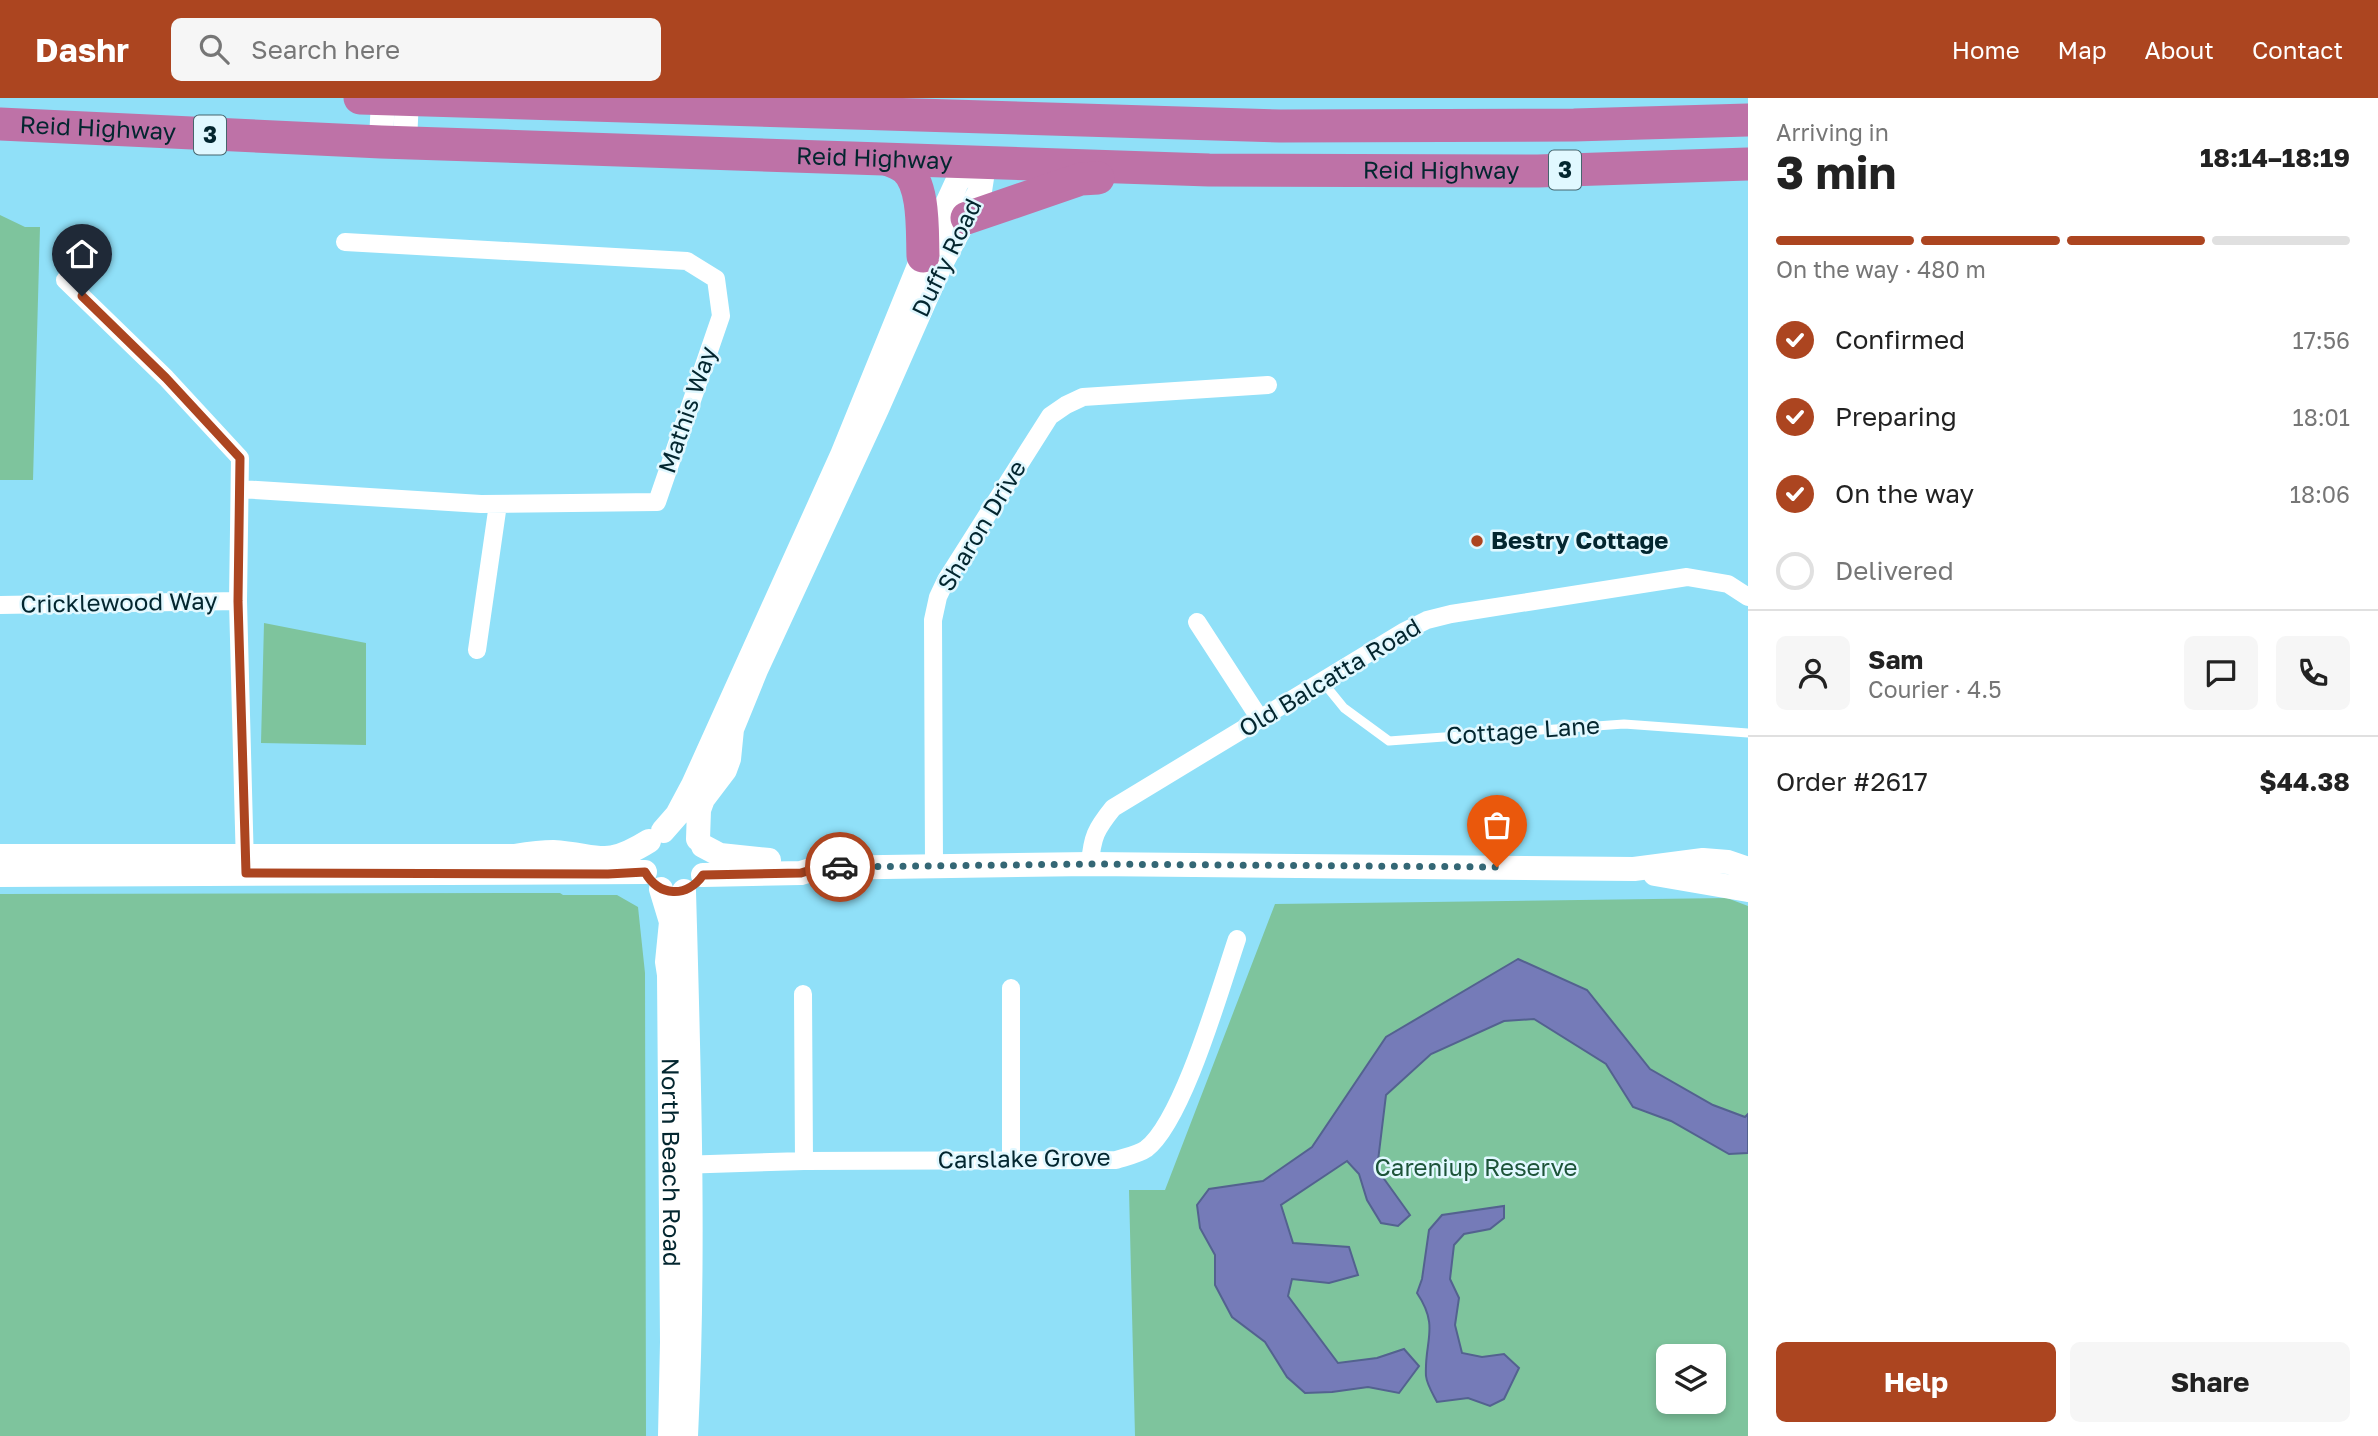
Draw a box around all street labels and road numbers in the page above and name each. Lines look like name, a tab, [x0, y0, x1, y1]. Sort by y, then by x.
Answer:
street label: Reid Highway	[19, 109, 177, 145]
road number: 3	[194, 116, 226, 154]
street label: Reid Highway	[796, 140, 953, 174]
road number: 3	[1549, 151, 1581, 190]
street label: Reid Highway	[1363, 154, 1520, 184]
street label: Duffy Road	[905, 194, 987, 321]
street label: Mathis Way	[651, 342, 722, 477]
street label: Sharon Drive	[930, 455, 1031, 596]
street label: Cricklewood Way	[20, 585, 218, 618]
street label: Old Balcatta Road	[1233, 611, 1425, 742]
street label: Cottage Lane	[1445, 710, 1601, 749]
street label: North Beach Road	[657, 1057, 687, 1267]
street label: Carslake Grove	[937, 1141, 1111, 1174]

